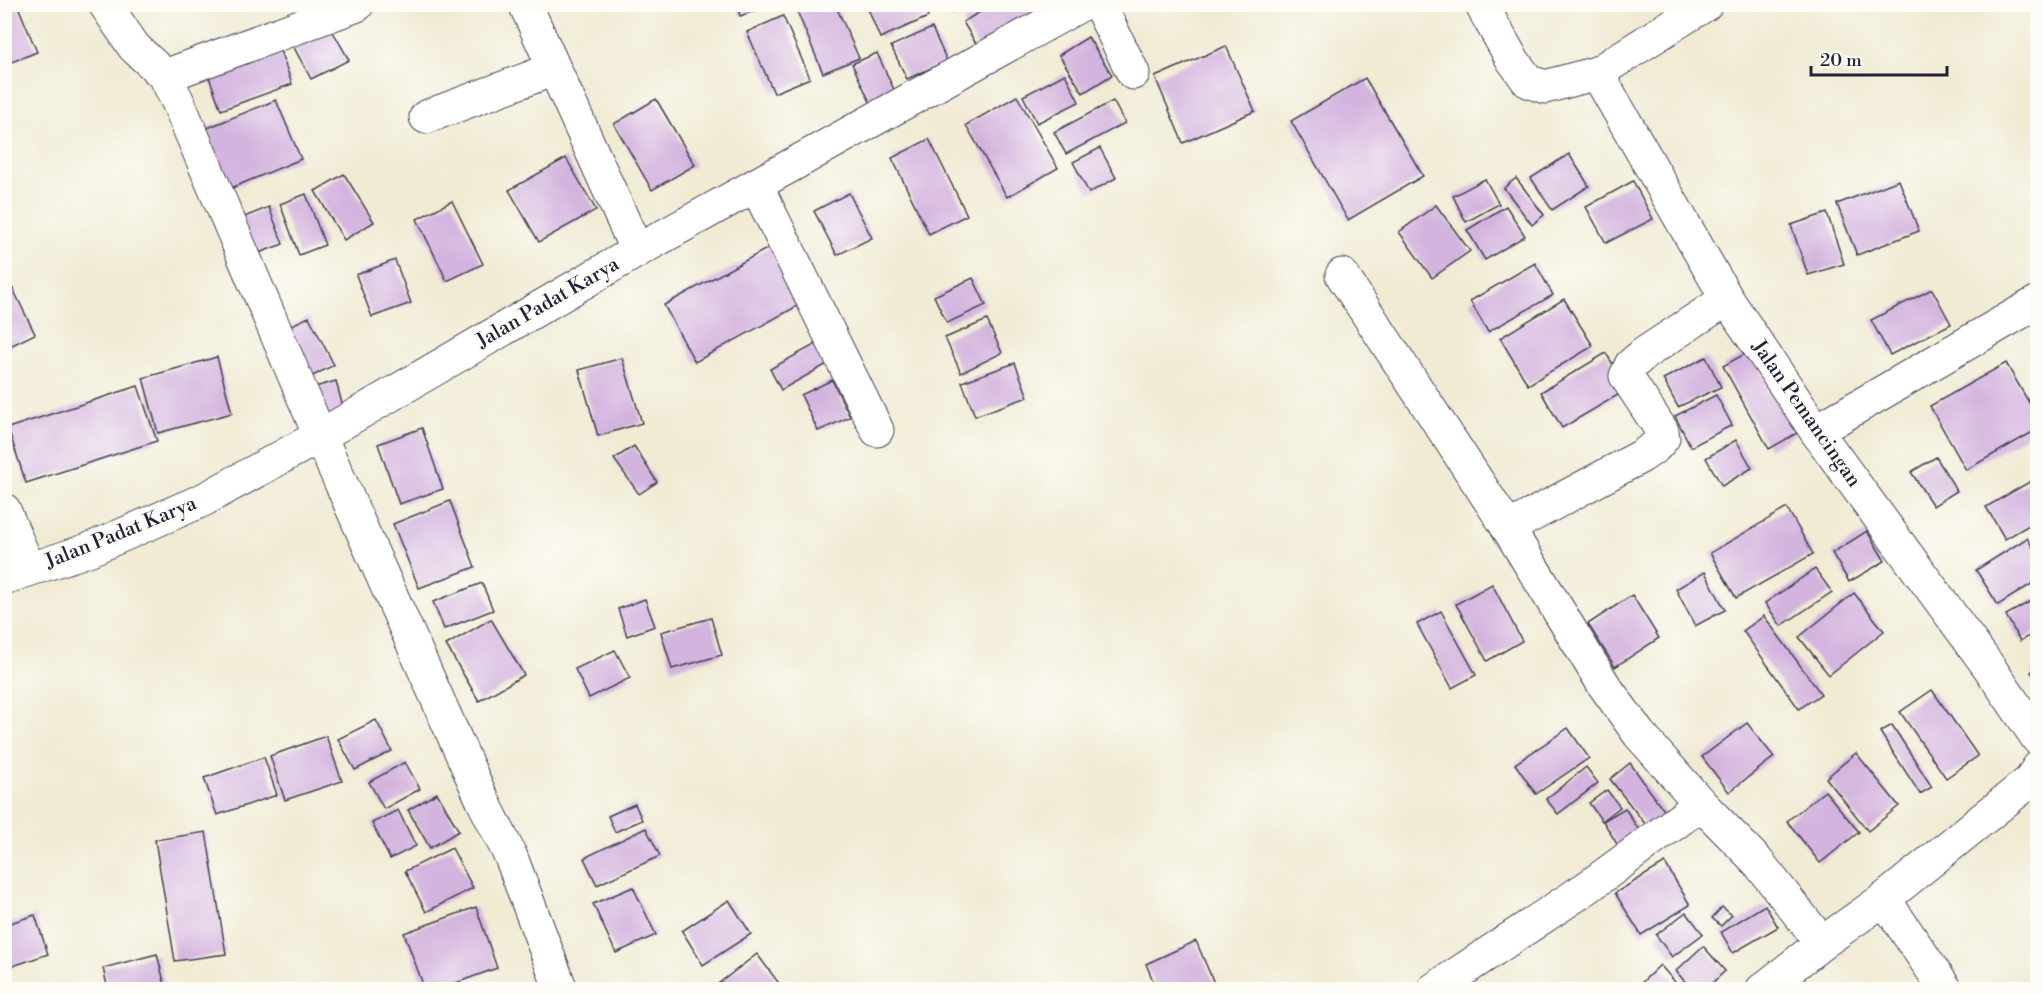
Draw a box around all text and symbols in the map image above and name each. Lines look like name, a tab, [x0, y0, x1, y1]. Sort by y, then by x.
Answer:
scale bar	[1811, 39, 1948, 77]
text: 20 m	[1820, 49, 1862, 72]
street label: Jalan Padat Karya	[471, 252, 625, 355]
street label: Jalan Pemancingan	[1745, 335, 1866, 492]
street label: Jalan Padat Karya	[41, 491, 201, 575]

